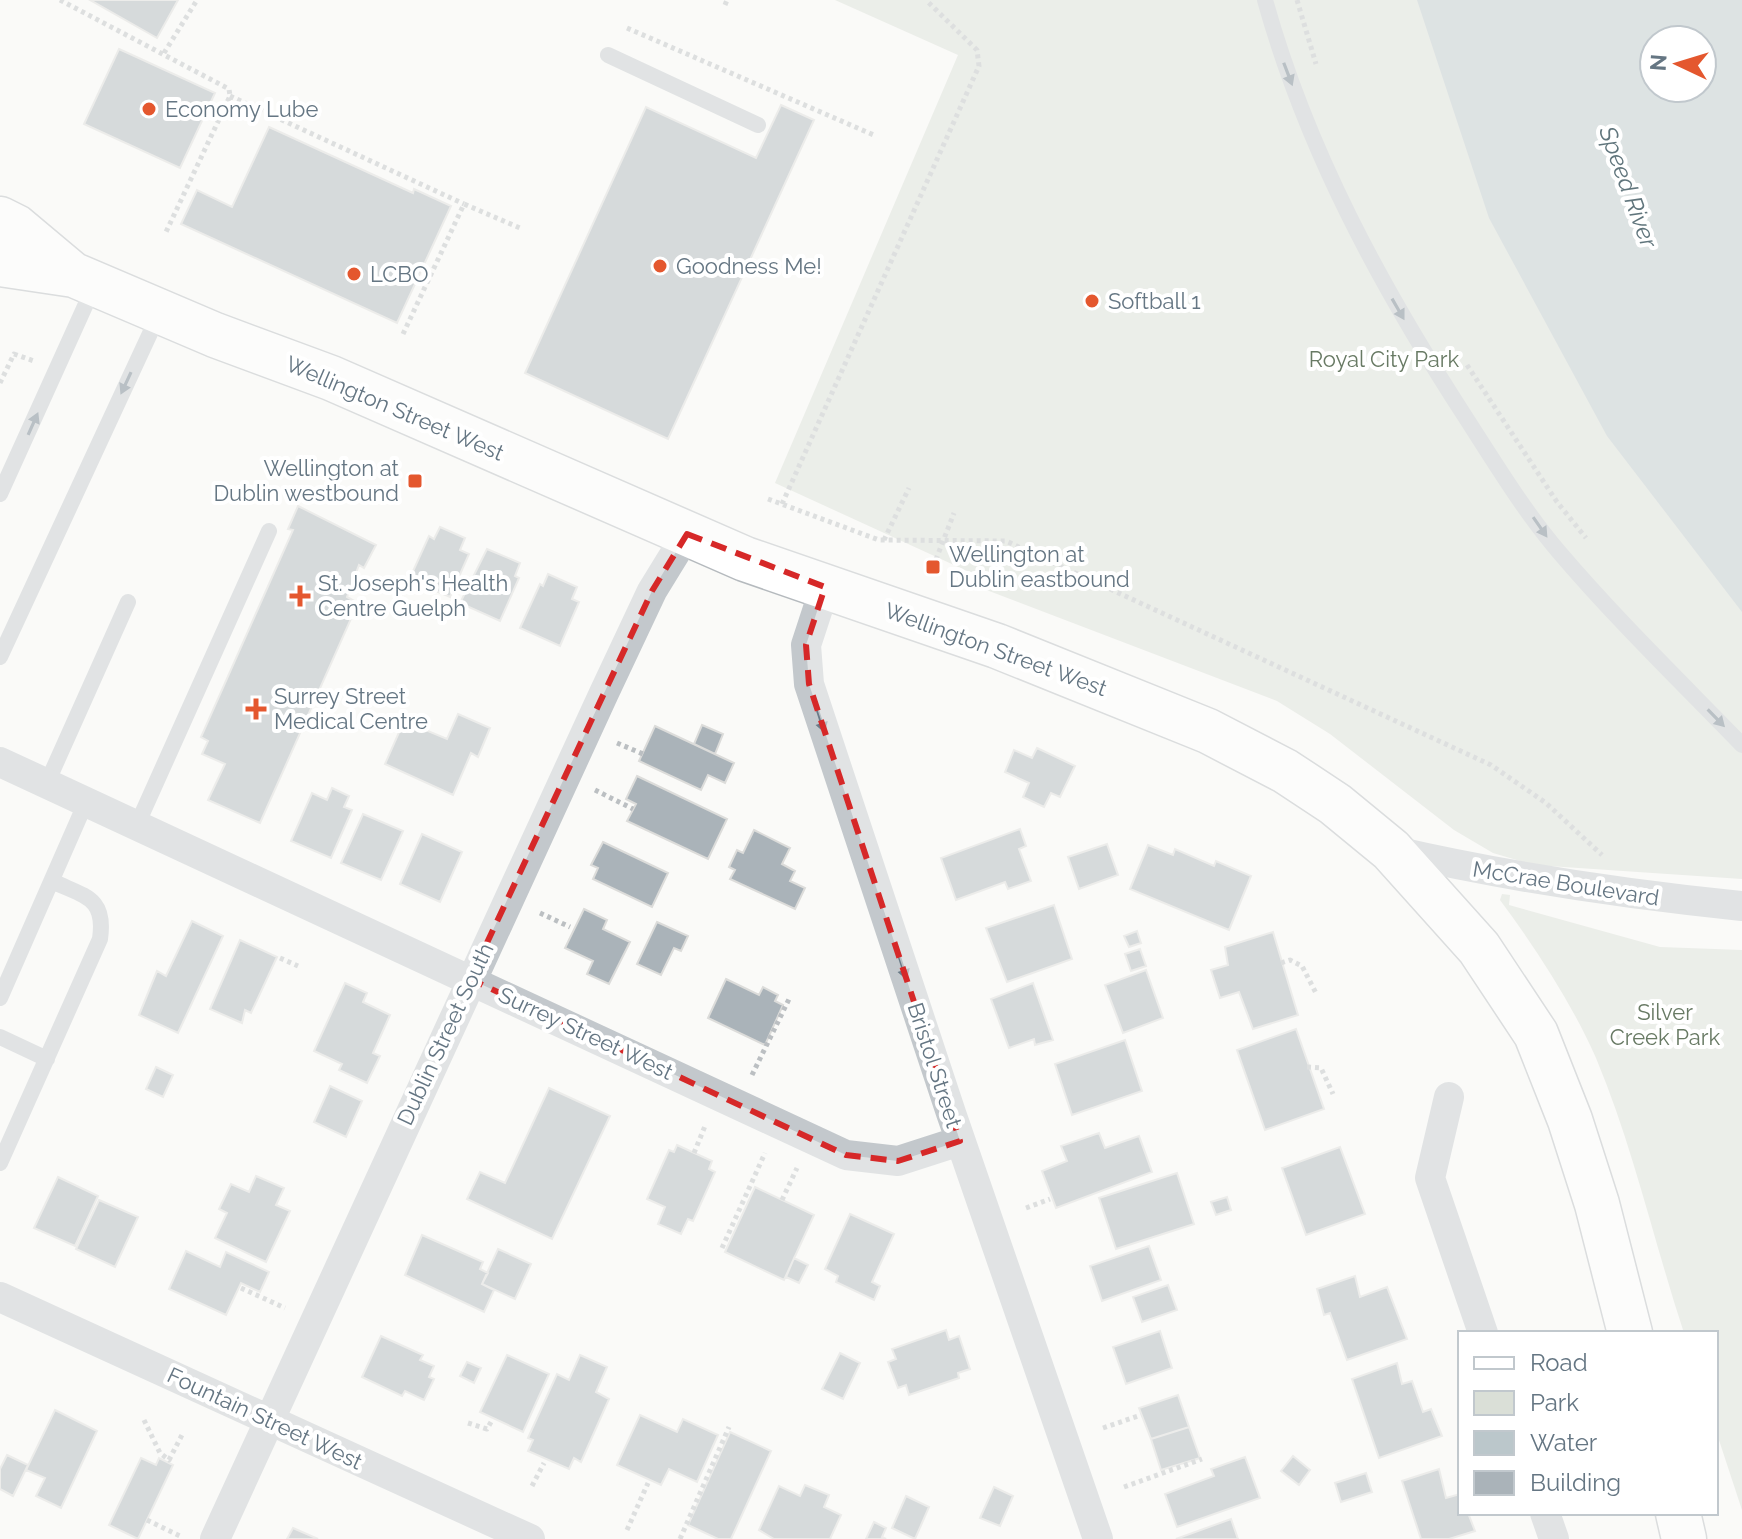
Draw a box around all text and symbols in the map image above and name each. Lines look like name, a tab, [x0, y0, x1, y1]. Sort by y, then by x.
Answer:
north arrow	[1638, 24, 1718, 104]
text: N	[1644, 53, 1672, 72]
one-way arrow	[1282, 62, 1295, 86]
place label: Economy Lube	[165, 96, 318, 122]
marker: Economy Lube	[140, 100, 158, 118]
water label: Speed River	[1593, 121, 1664, 252]
place label: Goodness Me!	[676, 253, 822, 279]
marker: Goodness Me!	[651, 257, 669, 275]
place label: LCBO	[370, 261, 428, 287]
marker: LCBO	[345, 265, 363, 283]
place label: Softball 1	[1108, 288, 1201, 314]
marker: Softball 1	[1083, 292, 1101, 310]
one-way arrow	[1391, 298, 1405, 321]
park label: Royal City Park	[1309, 346, 1460, 372]
street label: Wellington Street West	[282, 350, 509, 466]
one-way arrow	[119, 371, 133, 394]
one-way arrow	[26, 412, 39, 435]
place label: Wellington at Dublin westbound	[213, 455, 400, 506]
marker: Wellington at Dublin westbound	[406, 472, 424, 490]
one-way arrow	[1532, 516, 1548, 537]
place label: Wellington at Dublin eastbound	[949, 541, 1130, 592]
marker: Wellington at Dublin eastbound	[924, 558, 942, 576]
place label: St. Joseph's Health Centre Guelph	[318, 570, 508, 621]
marker: St. Joseph's Health Centre Guelph	[289, 585, 311, 607]
street label: Wellington Street West	[881, 597, 1111, 702]
place label: Surrey Street Medical Centre	[274, 683, 428, 734]
marker: Surrey Street Medical Centre	[245, 698, 267, 720]
one-way arrow	[1706, 708, 1725, 727]
one-way arrow	[816, 709, 828, 733]
street label: McCrae Boulevard	[1471, 855, 1661, 911]
street label: Dublin Street South	[391, 939, 499, 1129]
one-way arrow	[897, 956, 910, 980]
street label: Surrey Street West	[495, 981, 678, 1085]
street label: Bristol Street	[903, 999, 968, 1131]
park label: Silver Creek Park	[1610, 999, 1721, 1050]
legend	[1458, 1331, 1718, 1515]
text: Road	[1530, 1348, 1588, 1377]
street label: Fountain Street West	[163, 1361, 367, 1475]
text: Park	[1530, 1388, 1579, 1417]
text: Water	[1530, 1428, 1598, 1457]
text: Building	[1530, 1468, 1621, 1497]

